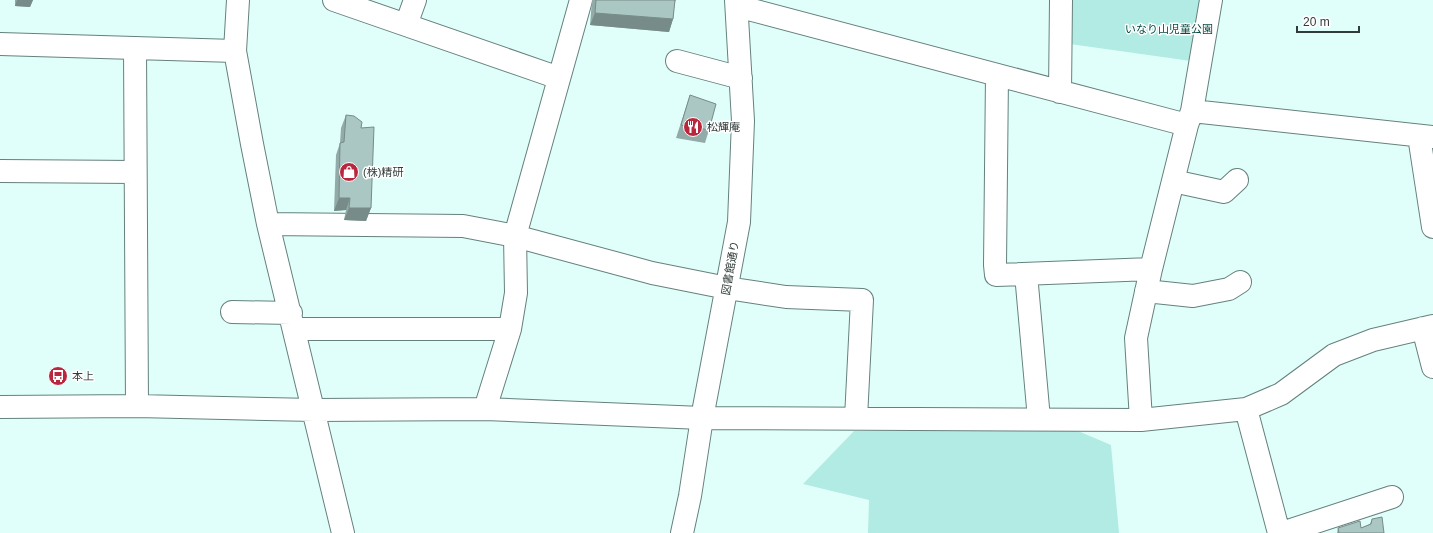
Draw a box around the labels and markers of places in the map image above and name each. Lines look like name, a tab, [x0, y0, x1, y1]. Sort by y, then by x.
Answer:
restaurant icon: 松輝庵	[682, 116, 704, 138]
place label: 松輝庵	[707, 121, 740, 133]
shop icon: (株)精研	[338, 161, 360, 183]
place label: (株)精研	[363, 166, 403, 178]
bus stop icon: 本上	[47, 365, 69, 387]
place label: 本上	[72, 370, 94, 382]

